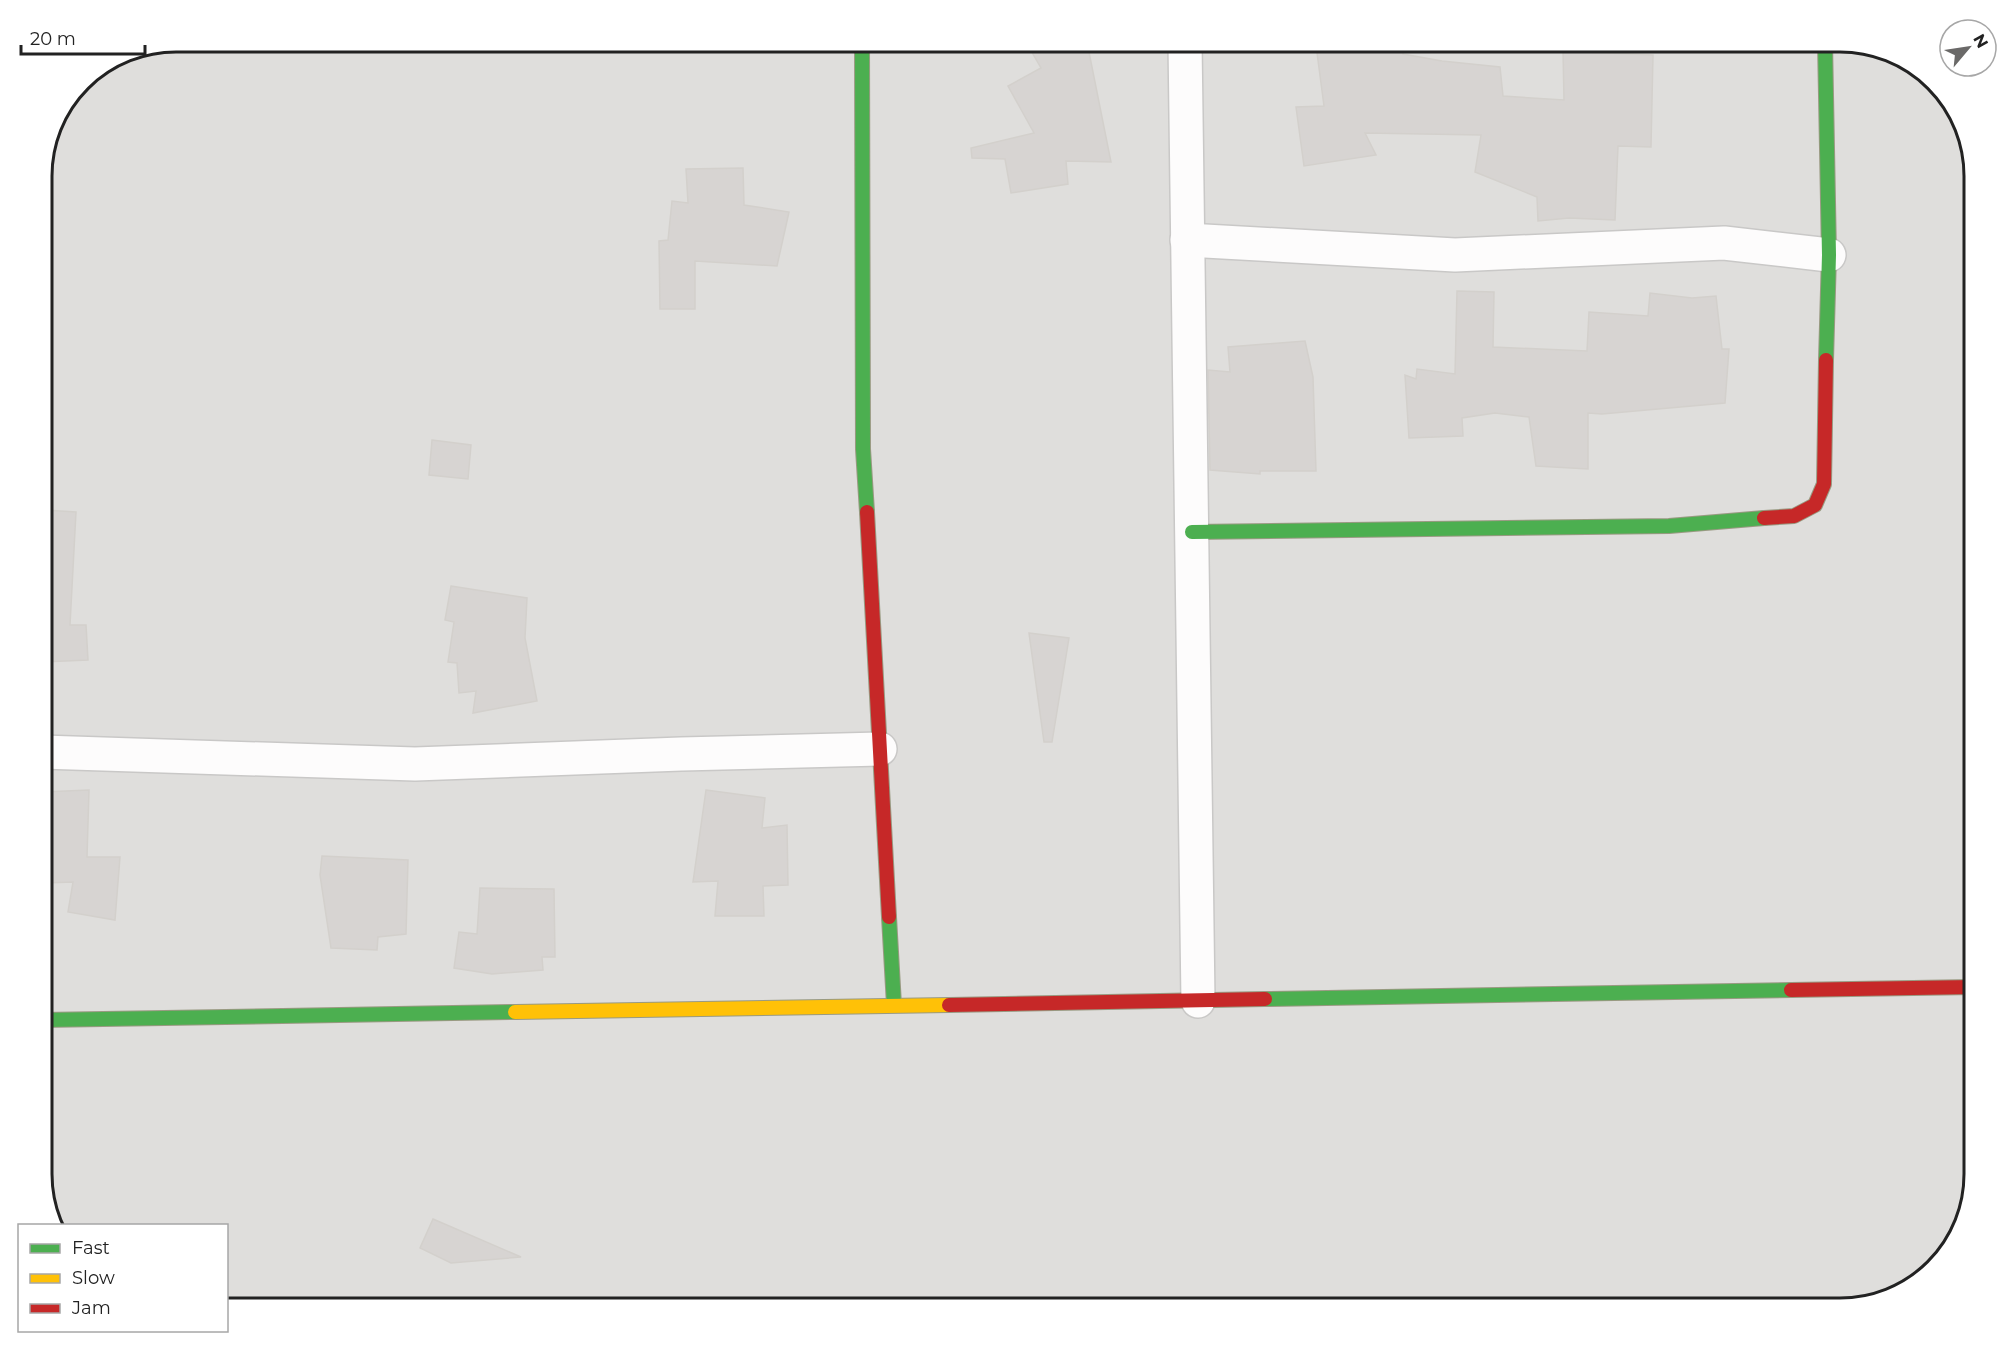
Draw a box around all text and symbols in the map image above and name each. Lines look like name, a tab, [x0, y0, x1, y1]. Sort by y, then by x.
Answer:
scale bar	[21, 18, 146, 56]
north arrow	[1938, 18, 1998, 78]
text: 20 m	[30, 28, 76, 50]
text: N	[1969, 31, 1992, 51]
legend	[18, 1224, 228, 1332]
text: Fast	[72, 1237, 110, 1259]
text: Slow	[72, 1267, 115, 1289]
text: Jam	[71, 1297, 111, 1319]

